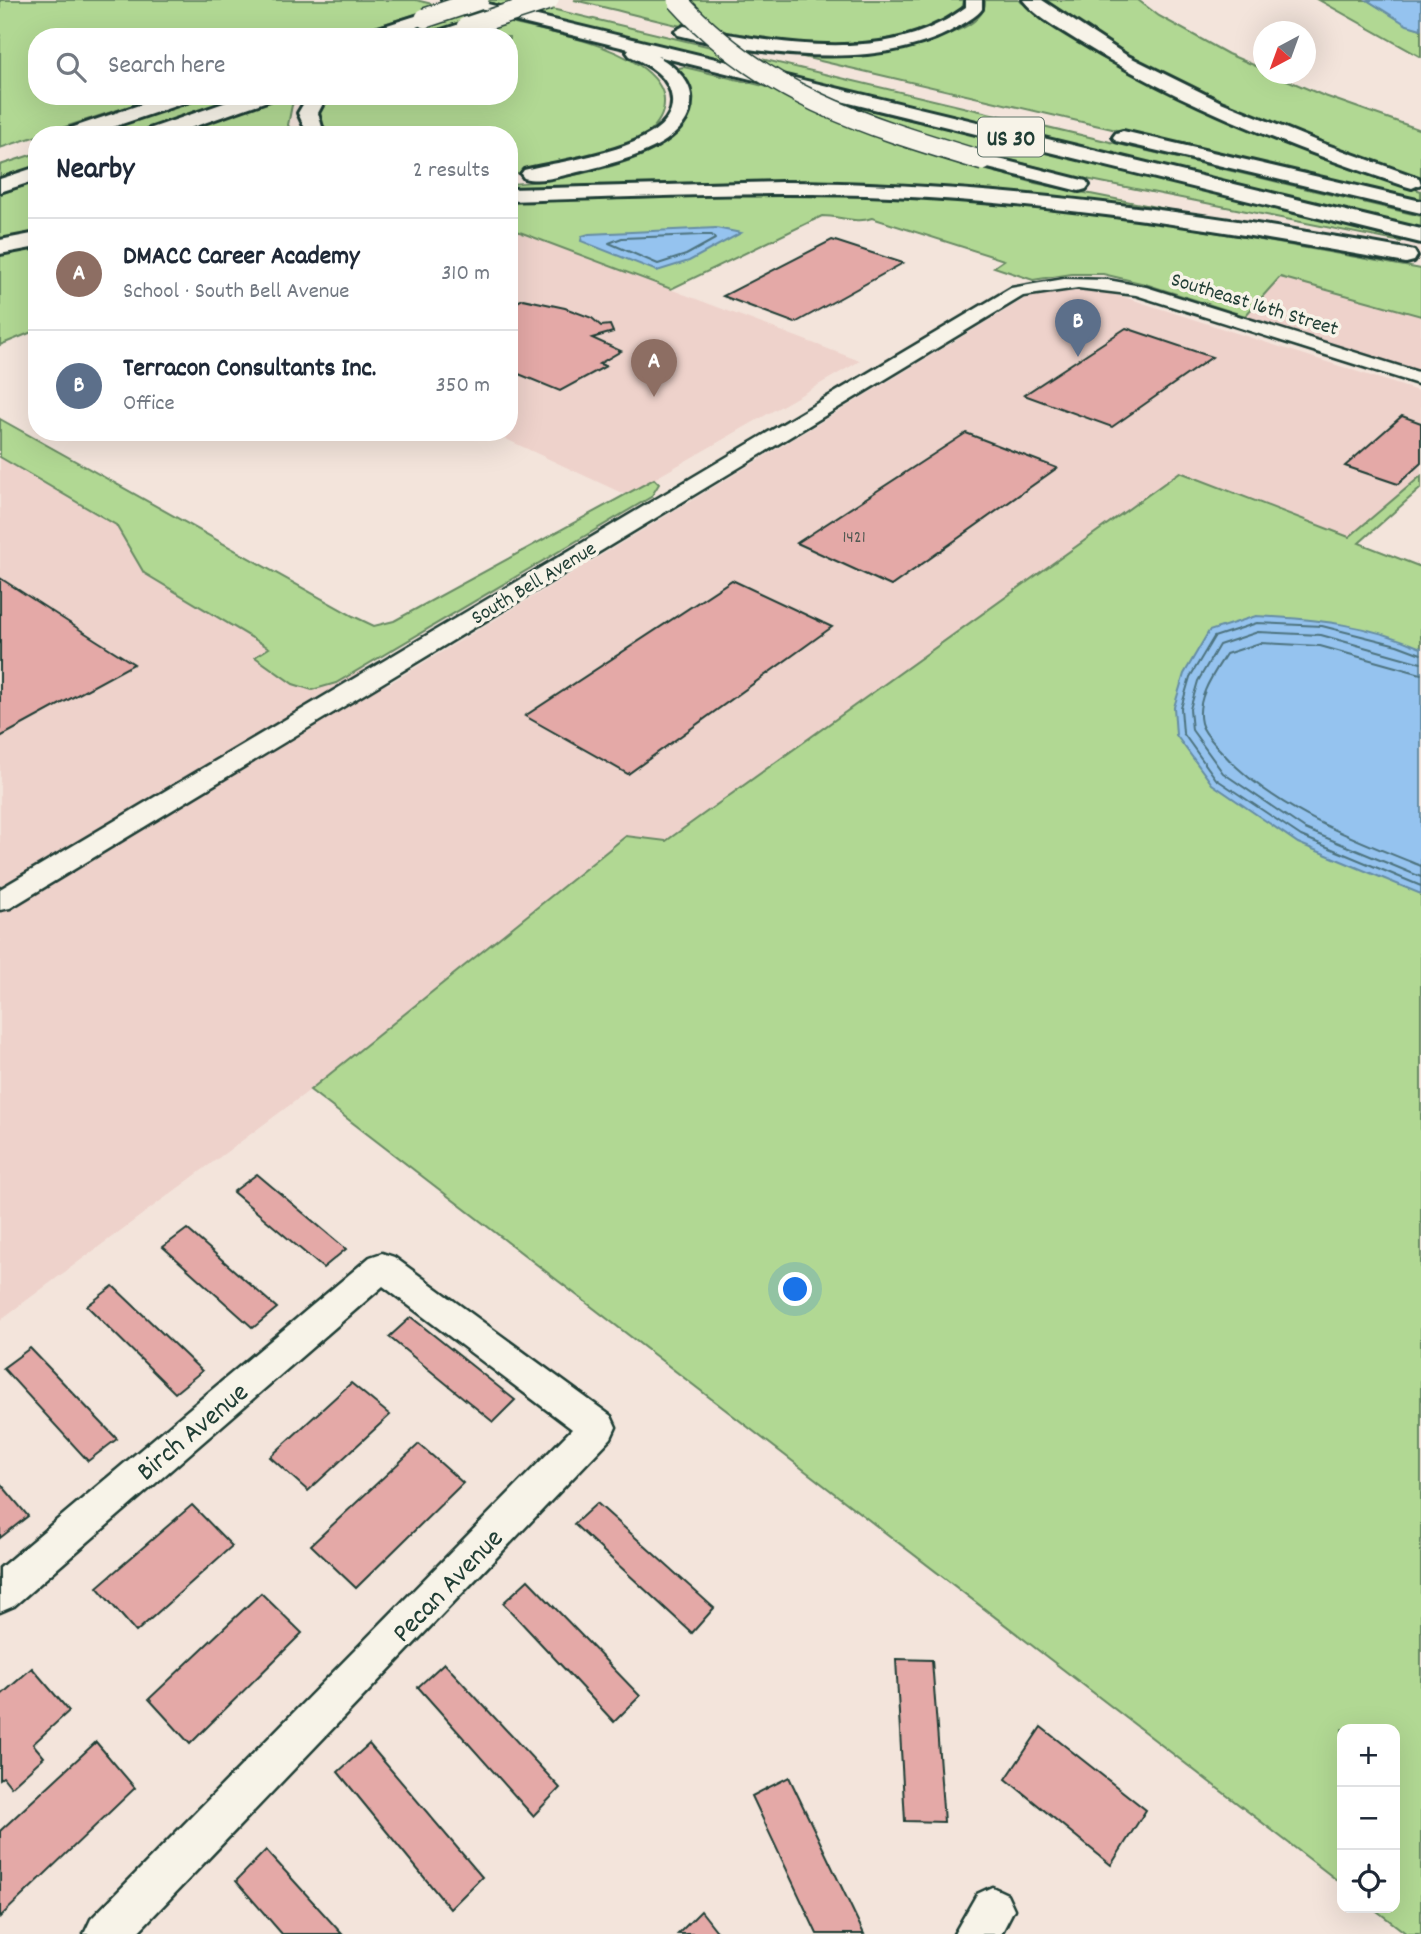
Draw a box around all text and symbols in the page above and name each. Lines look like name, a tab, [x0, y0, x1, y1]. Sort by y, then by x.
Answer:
north arrow	[1253, 21, 1316, 84]
search box	[28, 28, 518, 105]
icon: search	[52, 48, 90, 86]
text: Search here	[108, 48, 226, 85]
road number: US 30	[978, 118, 1044, 156]
text: Nearby	[56, 150, 134, 193]
text: 2 results	[413, 155, 490, 188]
text: DMACC Career Academy	[123, 239, 360, 276]
text: A	[73, 258, 85, 291]
text: 310 m	[441, 258, 490, 291]
street label: Southeast 16th Street	[1167, 266, 1342, 346]
text: School · South Bell Avenue	[123, 276, 349, 309]
pin: B	[1055, 299, 1101, 357]
pin: A	[631, 339, 677, 397]
text: Terracon Consultants Inc.	[123, 351, 376, 388]
text: B	[74, 370, 84, 403]
text: 350 m	[436, 370, 490, 403]
text: Office	[123, 388, 175, 421]
house number: 1421	[842, 526, 866, 551]
street label: South Bell Avenue	[466, 535, 603, 634]
your location	[778, 1272, 812, 1306]
street label: Birch Avenue	[129, 1375, 259, 1493]
street label: Pecan Avenue	[385, 1521, 514, 1654]
map controls	[1337, 1724, 1400, 1913]
button: +	[1337, 1724, 1400, 1787]
button: −	[1337, 1787, 1400, 1850]
button: locate	[1337, 1850, 1400, 1913]

